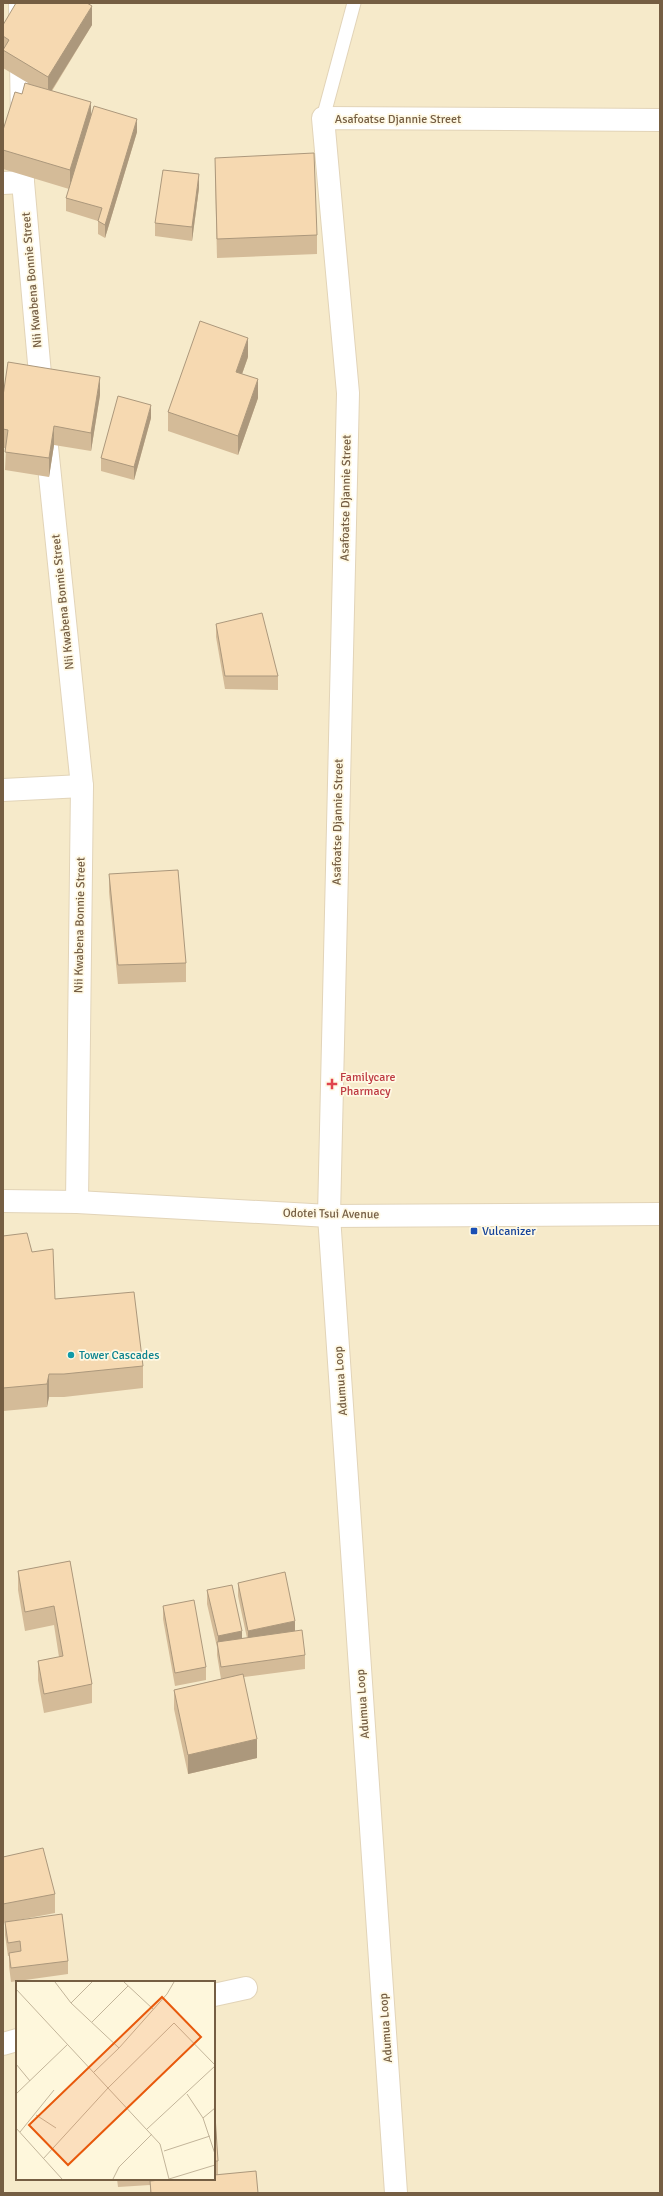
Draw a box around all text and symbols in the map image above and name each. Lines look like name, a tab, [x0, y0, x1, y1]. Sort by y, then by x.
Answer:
street label: Asafoatse Djannie Street	[335, 112, 461, 127]
street label: Nii Kwabena Bonnie Street	[19, 212, 45, 348]
street label: Asafoatse Djannie Street	[337, 435, 355, 561]
street label: Nii Kwabena Bonnie Street	[48, 533, 78, 671]
street label: Asafoatse Djannie Street	[329, 759, 347, 885]
street label: Nii Kwabena Bonnie Street	[71, 857, 89, 993]
place label: Familycare Pharmacy	[340, 1070, 396, 1099]
marker: Familycare Pharmacy	[327, 1079, 337, 1089]
street label: Odotei Tsui Avenue	[283, 1206, 379, 1222]
place label: Vulcanizer	[482, 1224, 536, 1239]
marker: Vulcanizer	[469, 1226, 479, 1236]
street label: Adumua Loop	[331, 1346, 351, 1416]
place label: Tower Cascades	[79, 1348, 159, 1363]
marker: Tower Cascades	[66, 1350, 76, 1360]
street label: Adumua Loop	[353, 1669, 373, 1739]
inset map	[16, 1981, 215, 2180]
street label: Adumua Loop	[376, 1993, 396, 2063]

